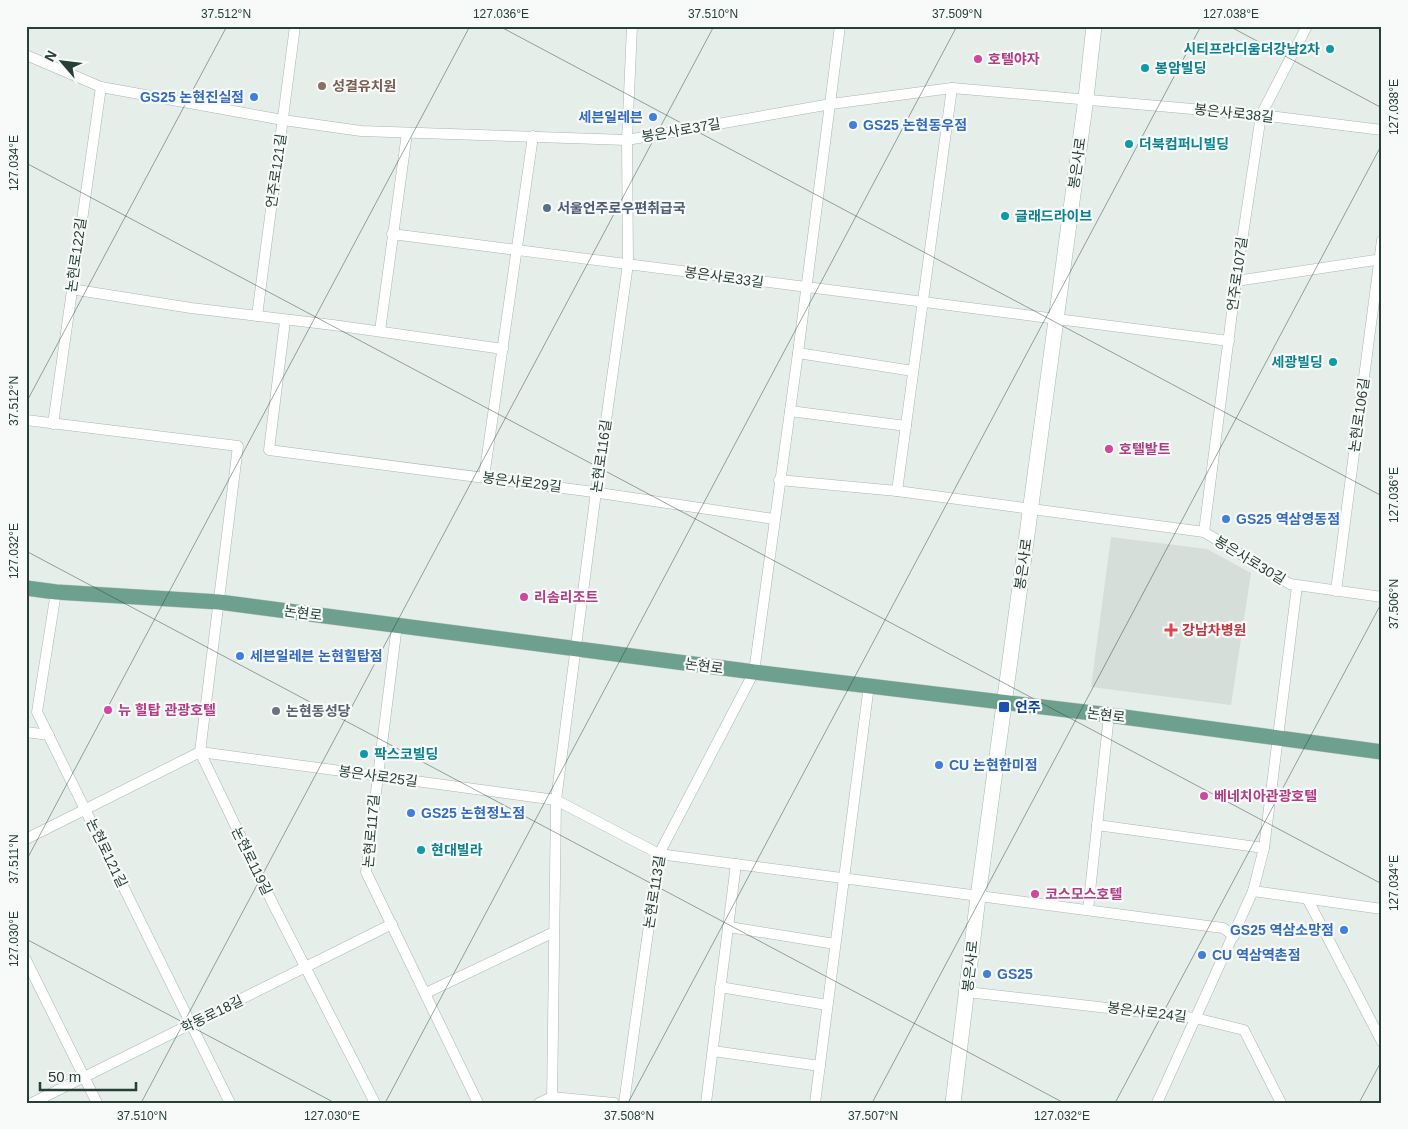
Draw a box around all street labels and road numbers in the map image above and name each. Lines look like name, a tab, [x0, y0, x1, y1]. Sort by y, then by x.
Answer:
street label: 봉은사로38길	[1193, 101, 1275, 125]
street label: 봉은사로37길	[640, 115, 722, 145]
street label: 언주로121길	[263, 133, 289, 209]
street label: 봉은사로	[1065, 136, 1089, 190]
street label: 논현로122길	[63, 217, 89, 293]
street label: 언주로107길	[1224, 236, 1250, 312]
street label: 봉은사로33길	[683, 264, 765, 290]
street label: 논현로106길	[1346, 377, 1372, 453]
street label: 논현로116길	[588, 418, 614, 494]
street label: 봉은사로29길	[481, 469, 563, 495]
street label: 봉은사로30길	[1212, 533, 1288, 587]
street label: 봉은사로	[1011, 537, 1035, 591]
street label: 논현로	[283, 603, 323, 623]
street label: 논현로	[684, 655, 724, 677]
street label: 논현로	[1086, 705, 1126, 725]
street label: 봉은사로25길	[337, 763, 419, 789]
street label: 논현로117길	[360, 794, 382, 868]
street label: 논현로121길	[83, 816, 131, 890]
street label: 논현로119길	[229, 824, 275, 898]
street label: 논현로113길	[640, 854, 668, 930]
street label: 봉은사로	[959, 939, 981, 992]
street label: 학동로18길	[178, 992, 246, 1036]
street label: 봉은사로24길	[1106, 999, 1188, 1025]

